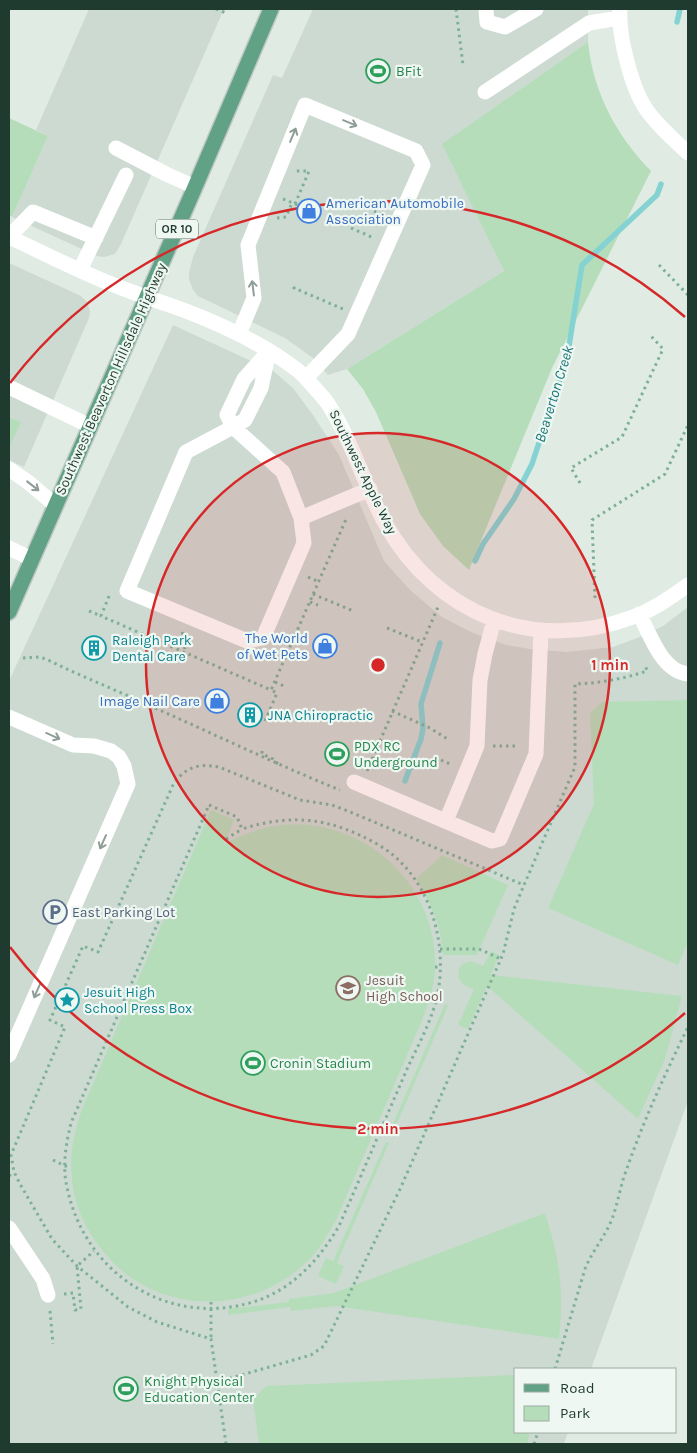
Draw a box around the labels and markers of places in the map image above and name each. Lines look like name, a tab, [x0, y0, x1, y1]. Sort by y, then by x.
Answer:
sports icon: BFit	[365, 58, 391, 84]
place label: BFit	[396, 63, 421, 80]
place label: American Automobile Association	[326, 195, 464, 228]
shop icon: American Automobile Association	[296, 198, 322, 224]
place label: The World of Wet Pets	[237, 630, 308, 663]
place label: Raleigh Park Dental Care	[112, 632, 192, 665]
shop icon: The World of Wet Pets	[312, 633, 338, 659]
building icon: Raleigh Park Dental Care	[81, 635, 107, 661]
centre of rings	[369, 656, 387, 674]
shop icon: Image Nail Care	[204, 688, 230, 714]
place label: Image Nail Care	[100, 693, 200, 710]
building icon: JNA Chiropractic	[237, 702, 263, 728]
place label: JNA Chiropractic	[268, 707, 373, 724]
place label: PDX RC Underground	[354, 738, 438, 771]
sports icon: PDX RC Underground	[324, 741, 350, 767]
parking icon: East Parking Lot	[42, 899, 68, 925]
place label: East Parking Lot	[72, 904, 175, 921]
place label: Jesuit High School	[366, 972, 443, 1005]
school or university icon: Jesuit High School	[335, 975, 361, 1001]
place label: Jesuit High School Press Box	[84, 984, 192, 1017]
place icon: Jesuit High School Press Box	[54, 987, 80, 1013]
sports icon: Cronin Stadium	[240, 1050, 266, 1076]
place label: Cronin Stadium	[270, 1055, 371, 1072]
place label: Knight Physical Education Center	[144, 1373, 255, 1406]
sports icon: Knight Physical Education Center	[113, 1376, 139, 1402]

